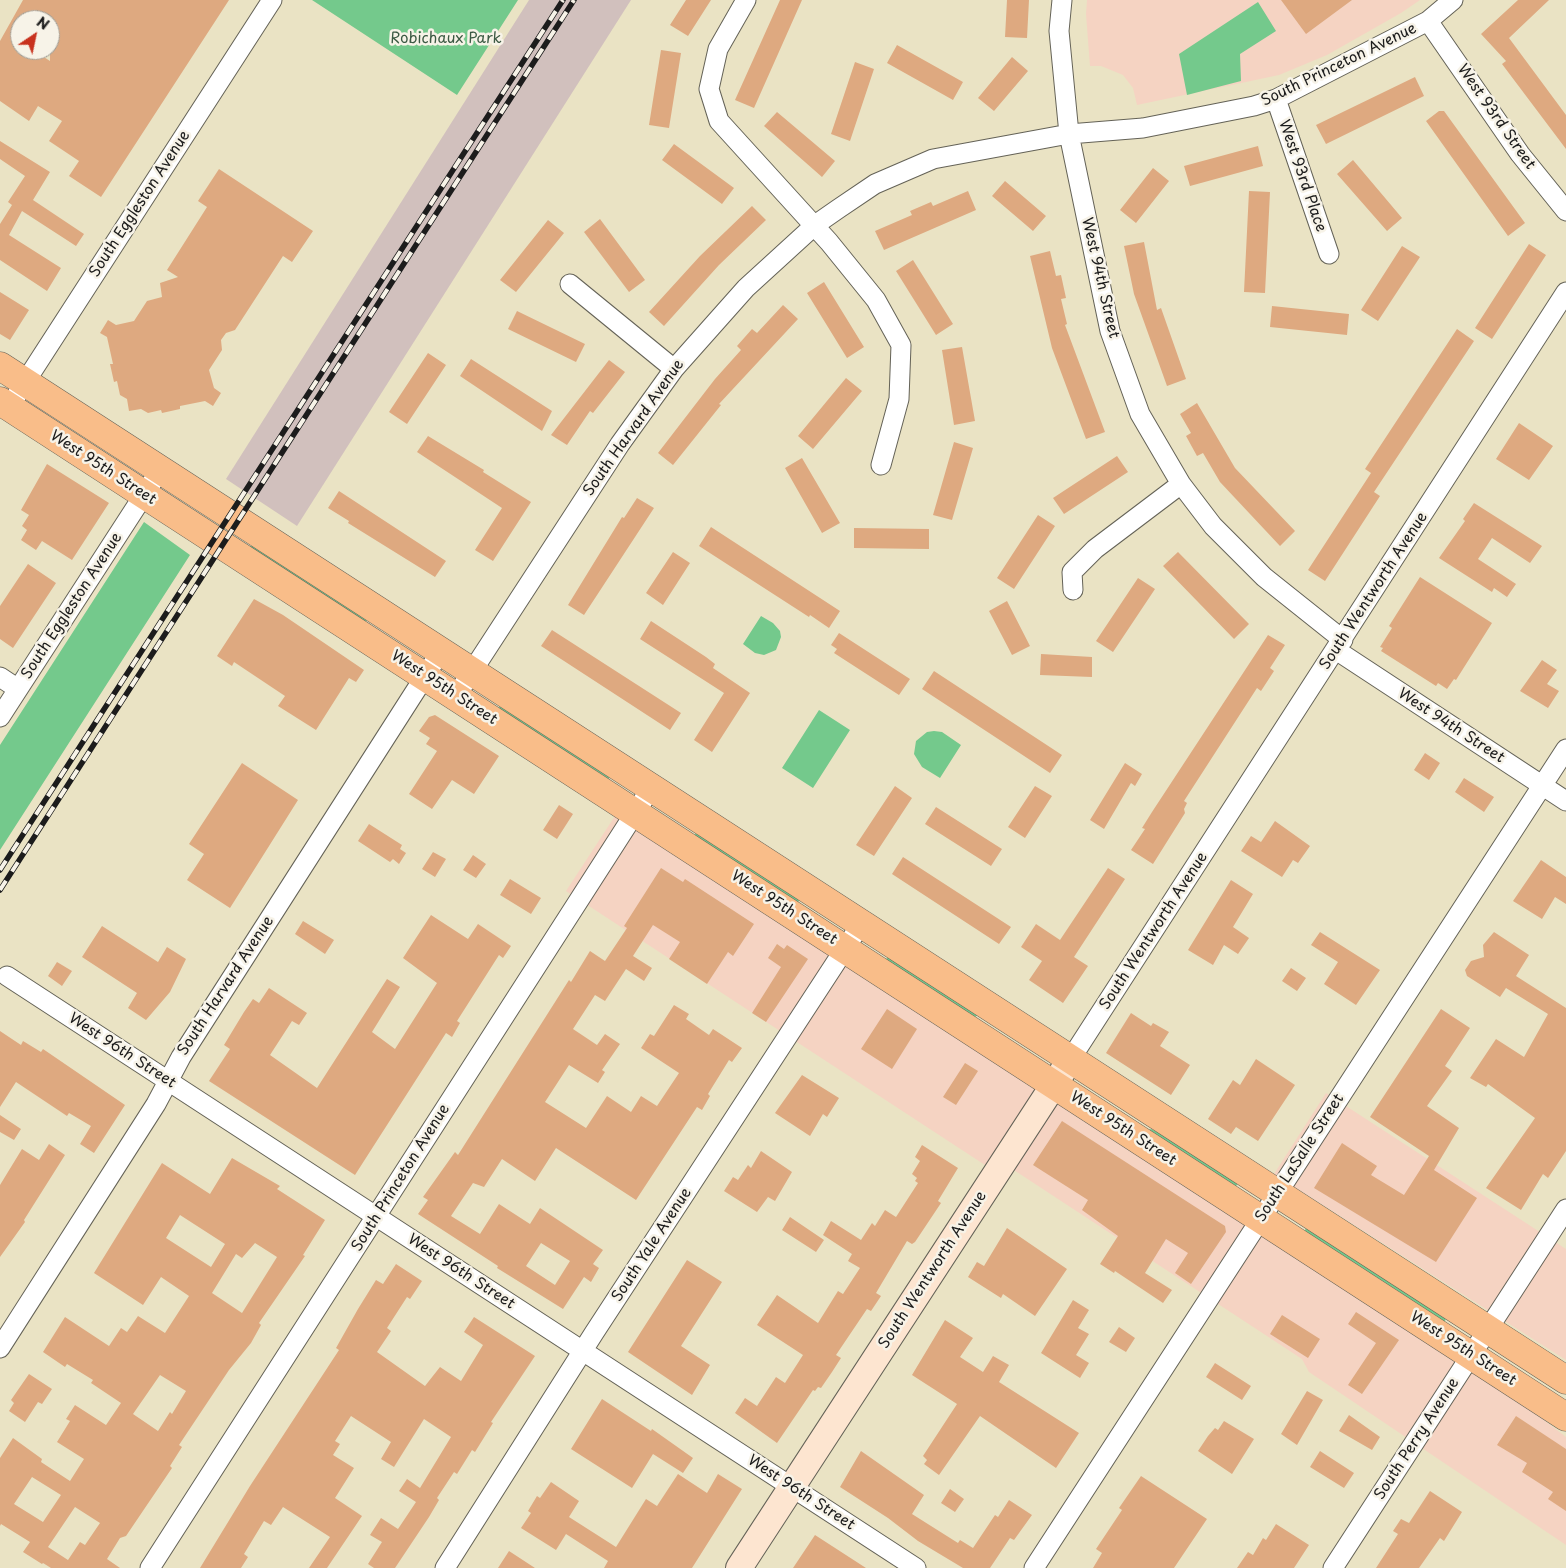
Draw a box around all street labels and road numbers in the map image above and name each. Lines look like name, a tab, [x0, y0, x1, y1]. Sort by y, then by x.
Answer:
street label: South Princeton Avenue	[1259, 20, 1419, 110]
street label: West 93rd Street	[1453, 61, 1539, 173]
street label: West 93rd Place	[1274, 118, 1330, 234]
street label: South Eggleston Avenue	[86, 127, 194, 281]
street label: West 94th Street	[1077, 216, 1123, 340]
street label: South Harvard Avenue	[580, 356, 688, 500]
street label: West 95th Street	[47, 427, 159, 509]
street label: South Wentworth Avenue	[1316, 509, 1432, 673]
street label: South Eggleston Avenue	[18, 529, 126, 683]
street label: West 95th Street	[388, 647, 500, 729]
street label: West 94th Street	[1394, 685, 1508, 767]
street label: South Wentworth Avenue	[1096, 849, 1212, 1013]
street label: West 95th Street	[728, 867, 840, 949]
street label: South Harvard Avenue	[174, 913, 278, 1059]
street label: West 96th Street	[65, 1010, 179, 1092]
street label: West 95th Street	[1067, 1088, 1179, 1170]
street label: South LaSalle Street	[1252, 1091, 1348, 1225]
street label: South Princeton Avenue	[348, 1101, 454, 1255]
street label: South Yale Avenue	[609, 1185, 695, 1305]
street label: South Wentworth Avenue	[875, 1188, 991, 1352]
street label: West 96th Street	[404, 1231, 518, 1313]
street label: West 95th Street	[1407, 1308, 1519, 1390]
street label: South Perry Avenue	[1371, 1375, 1463, 1503]
street label: West 96th Street	[744, 1452, 858, 1534]

